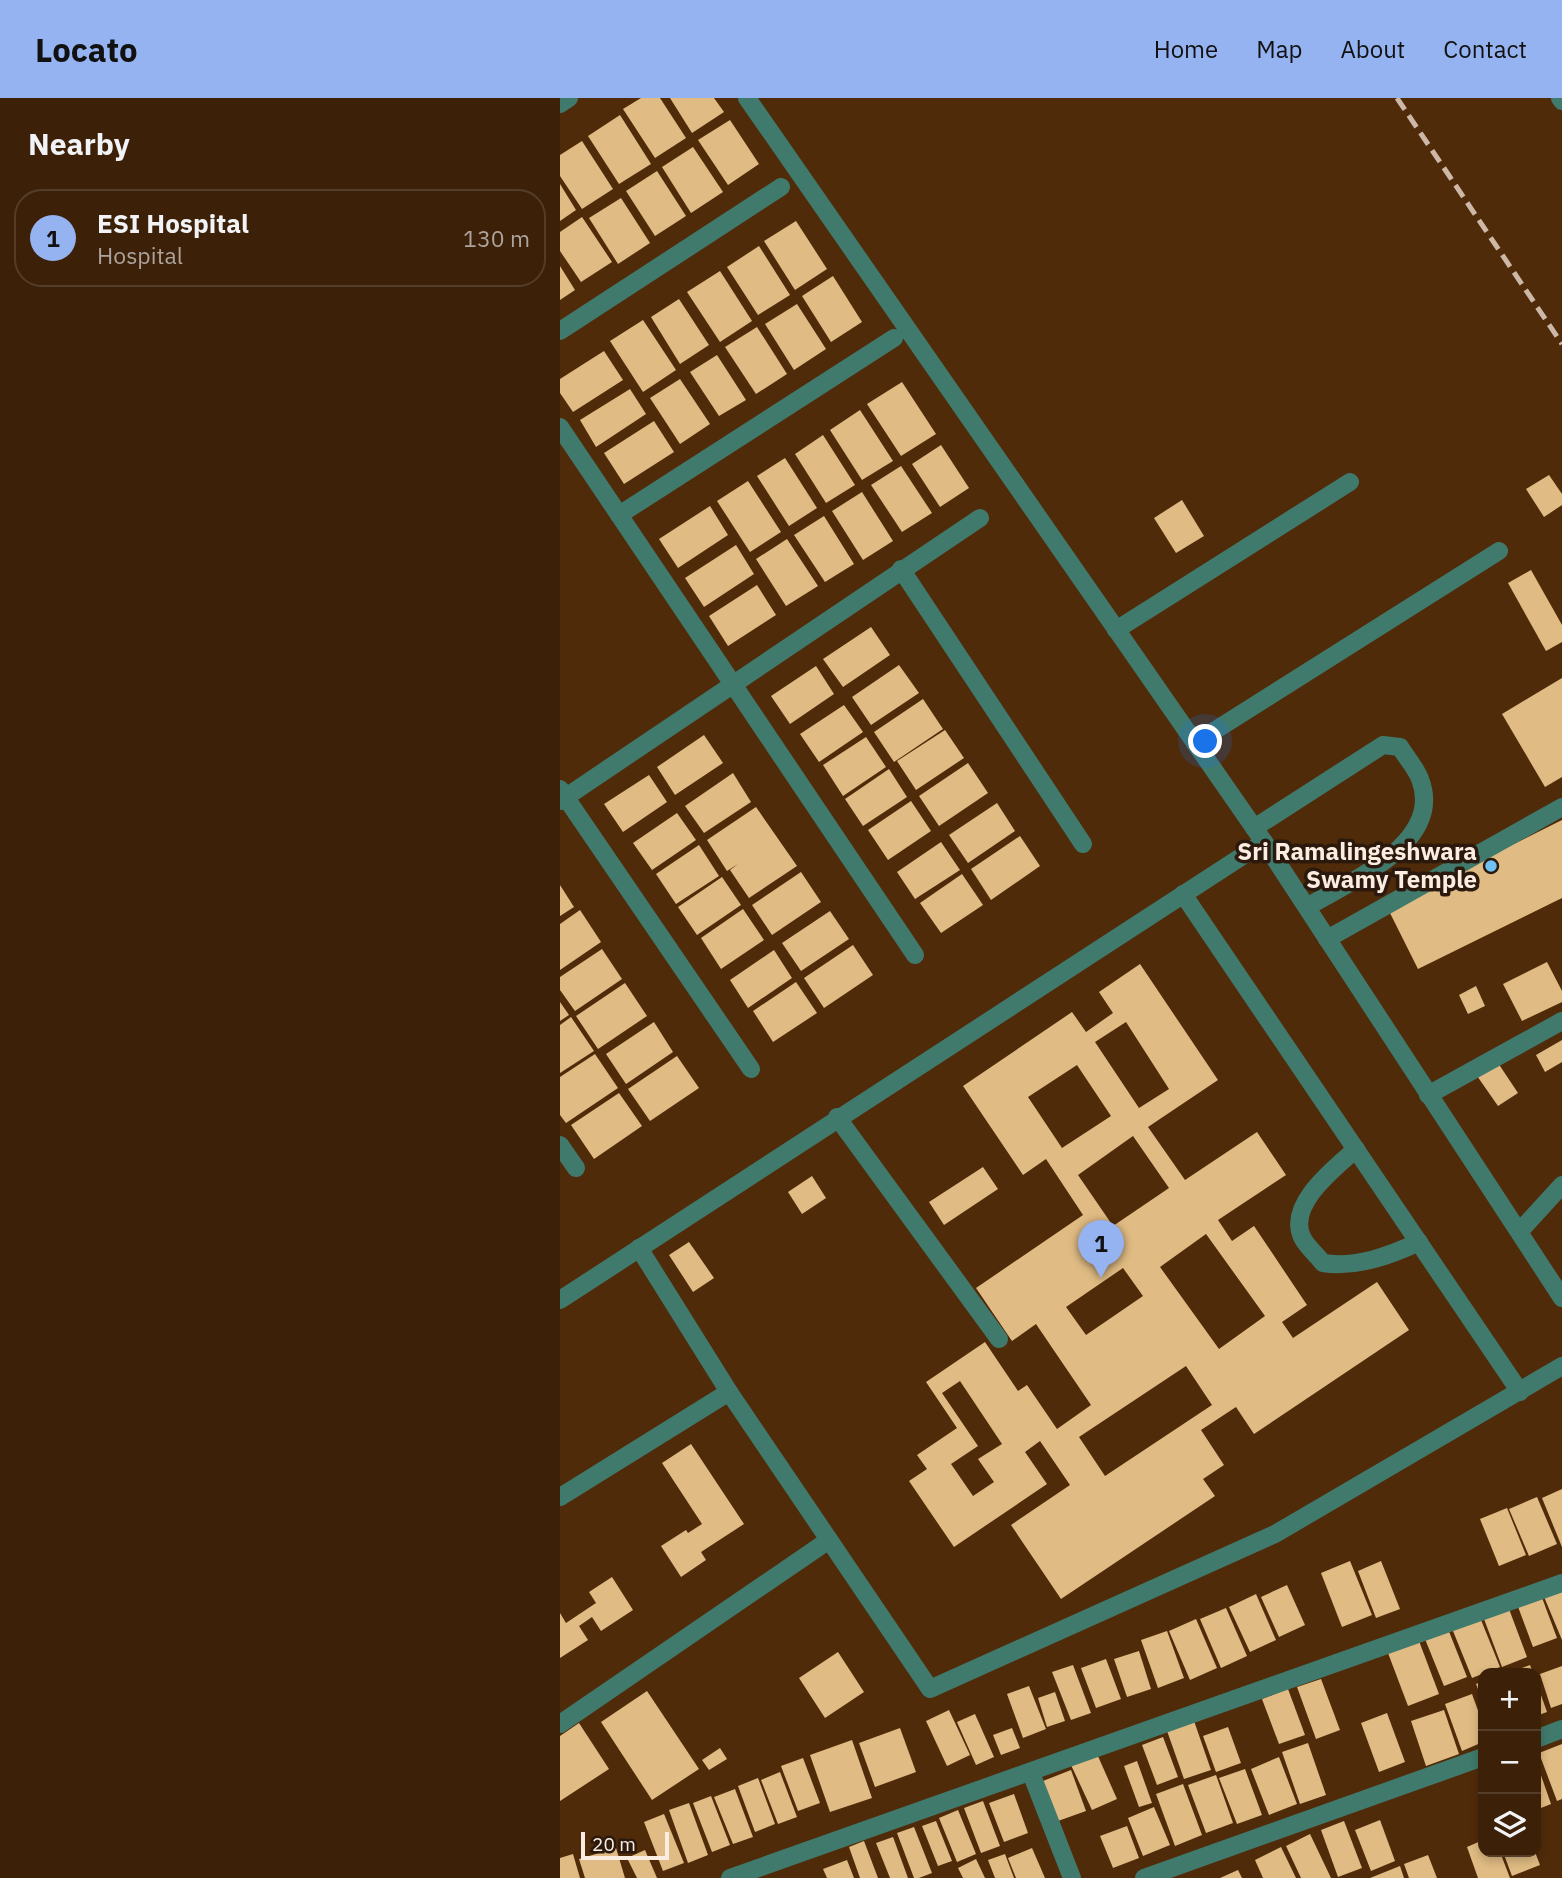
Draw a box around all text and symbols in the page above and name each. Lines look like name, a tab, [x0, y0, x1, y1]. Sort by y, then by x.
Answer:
text: Locato	[35, 28, 138, 71]
text: Home	[1154, 33, 1218, 65]
text: Map	[1256, 33, 1302, 65]
text: About	[1340, 33, 1405, 65]
text: Contact	[1443, 33, 1527, 65]
text: Nearby	[28, 124, 130, 163]
text: ESI Hospital	[97, 206, 249, 240]
text: 1	[46, 223, 60, 253]
text: 130 m	[463, 223, 530, 253]
text: Hospital	[97, 240, 183, 270]
your location	[1188, 724, 1222, 758]
place label: Sri Ramalingeshwara Swamy Temple	[1237, 835, 1477, 895]
marker: Sri Ramalingeshwara Swamy Temple	[1483, 858, 1499, 874]
pin: 1	[1078, 1220, 1124, 1278]
map controls	[1478, 1668, 1541, 1857]
button: +	[1478, 1668, 1541, 1731]
button: −	[1478, 1731, 1541, 1794]
button: layers	[1478, 1794, 1541, 1857]
scale bar	[581, 1829, 668, 1861]
text: 20 m	[592, 1832, 636, 1856]

